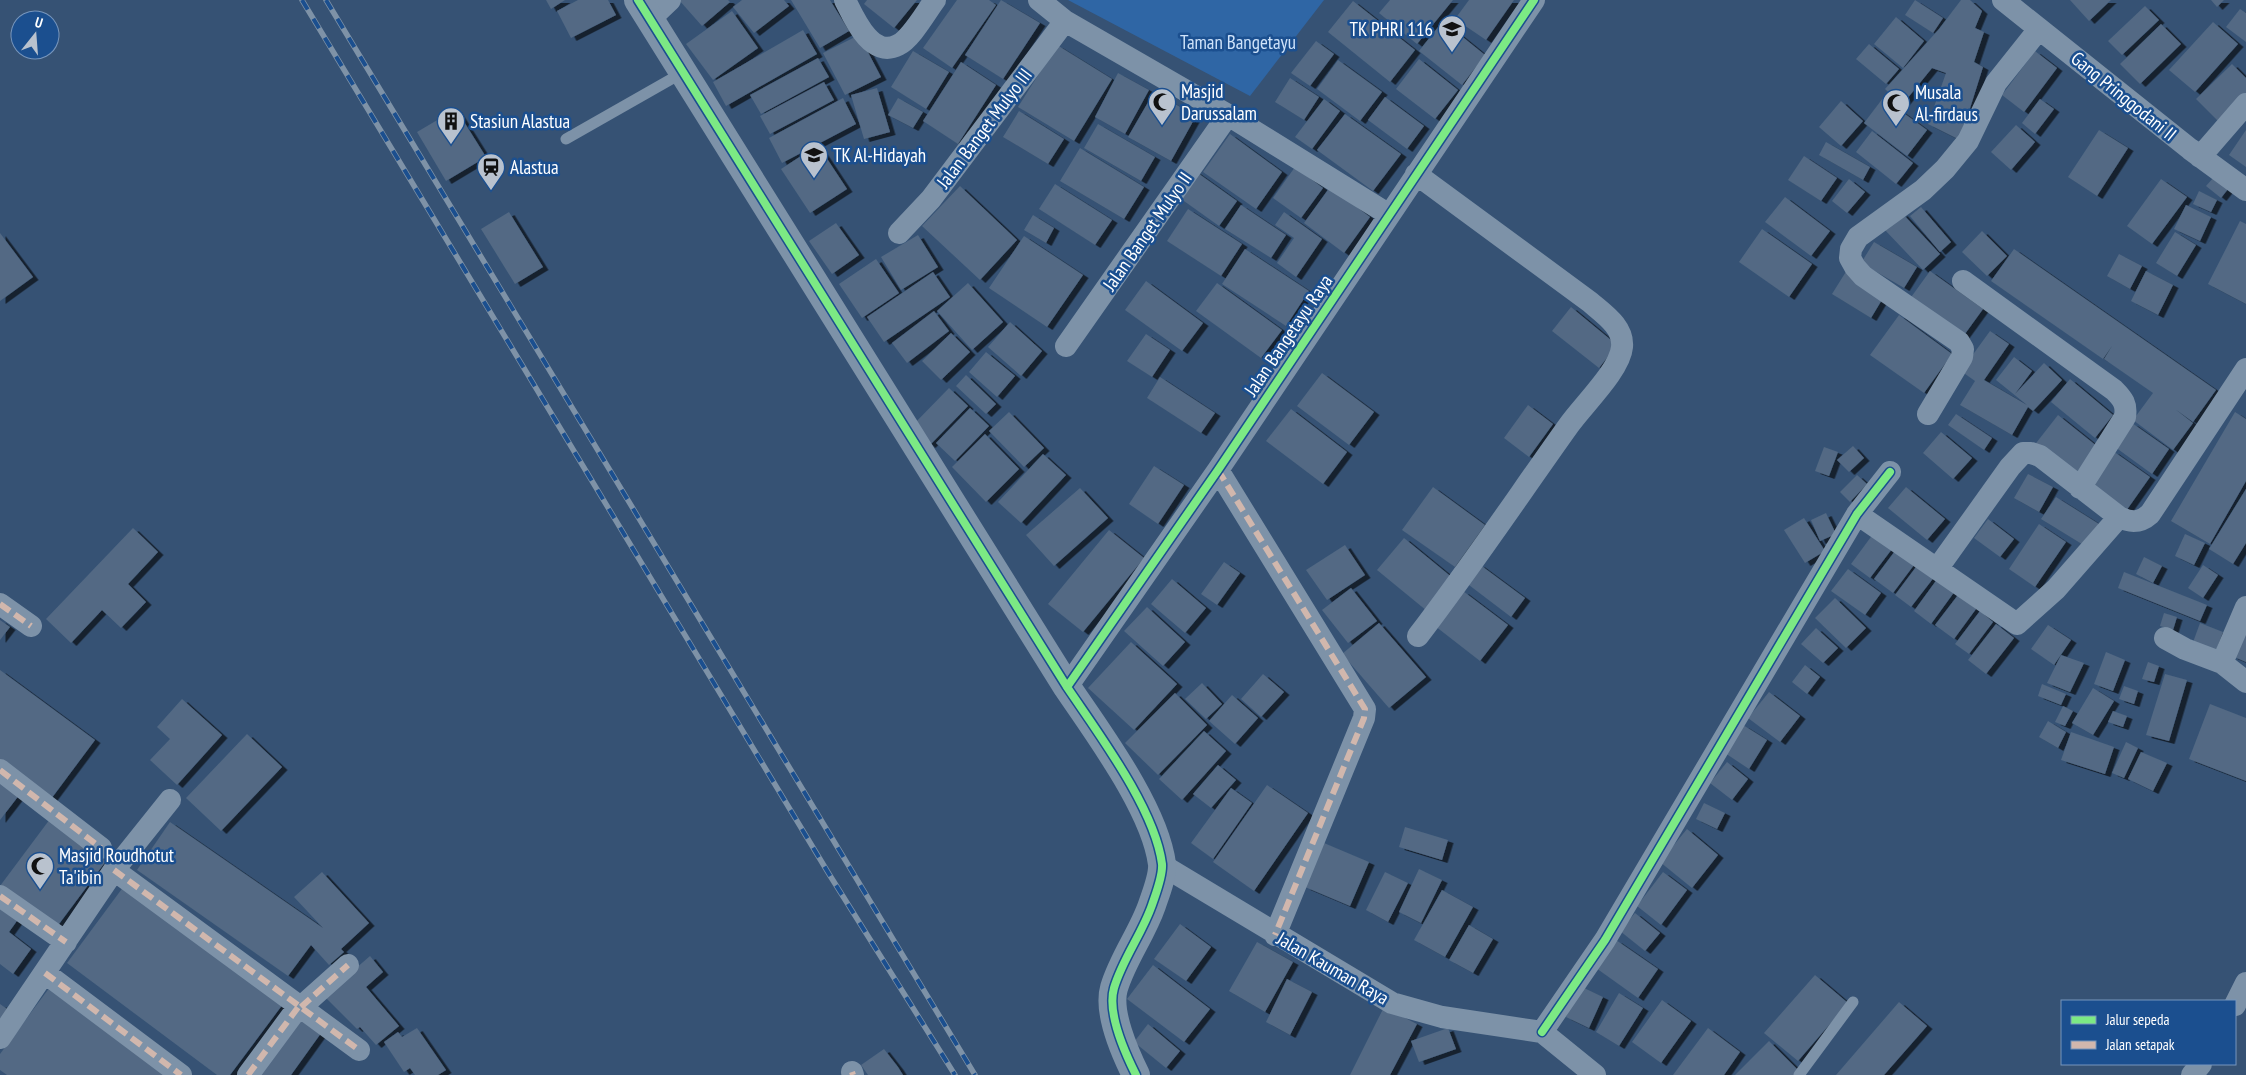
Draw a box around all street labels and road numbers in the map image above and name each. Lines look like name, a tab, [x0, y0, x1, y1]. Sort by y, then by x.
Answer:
street label: Gang Pringgodani II	[2066, 46, 2182, 146]
street label: Jalan Banget Mulyo III	[930, 63, 1037, 194]
street label: Jalan Banget Mulyo II	[1097, 167, 1197, 296]
street label: Jalan Bangetayu Raya	[1238, 270, 1337, 401]
street label: Jalan Kauman Raya	[1272, 926, 1393, 1010]

